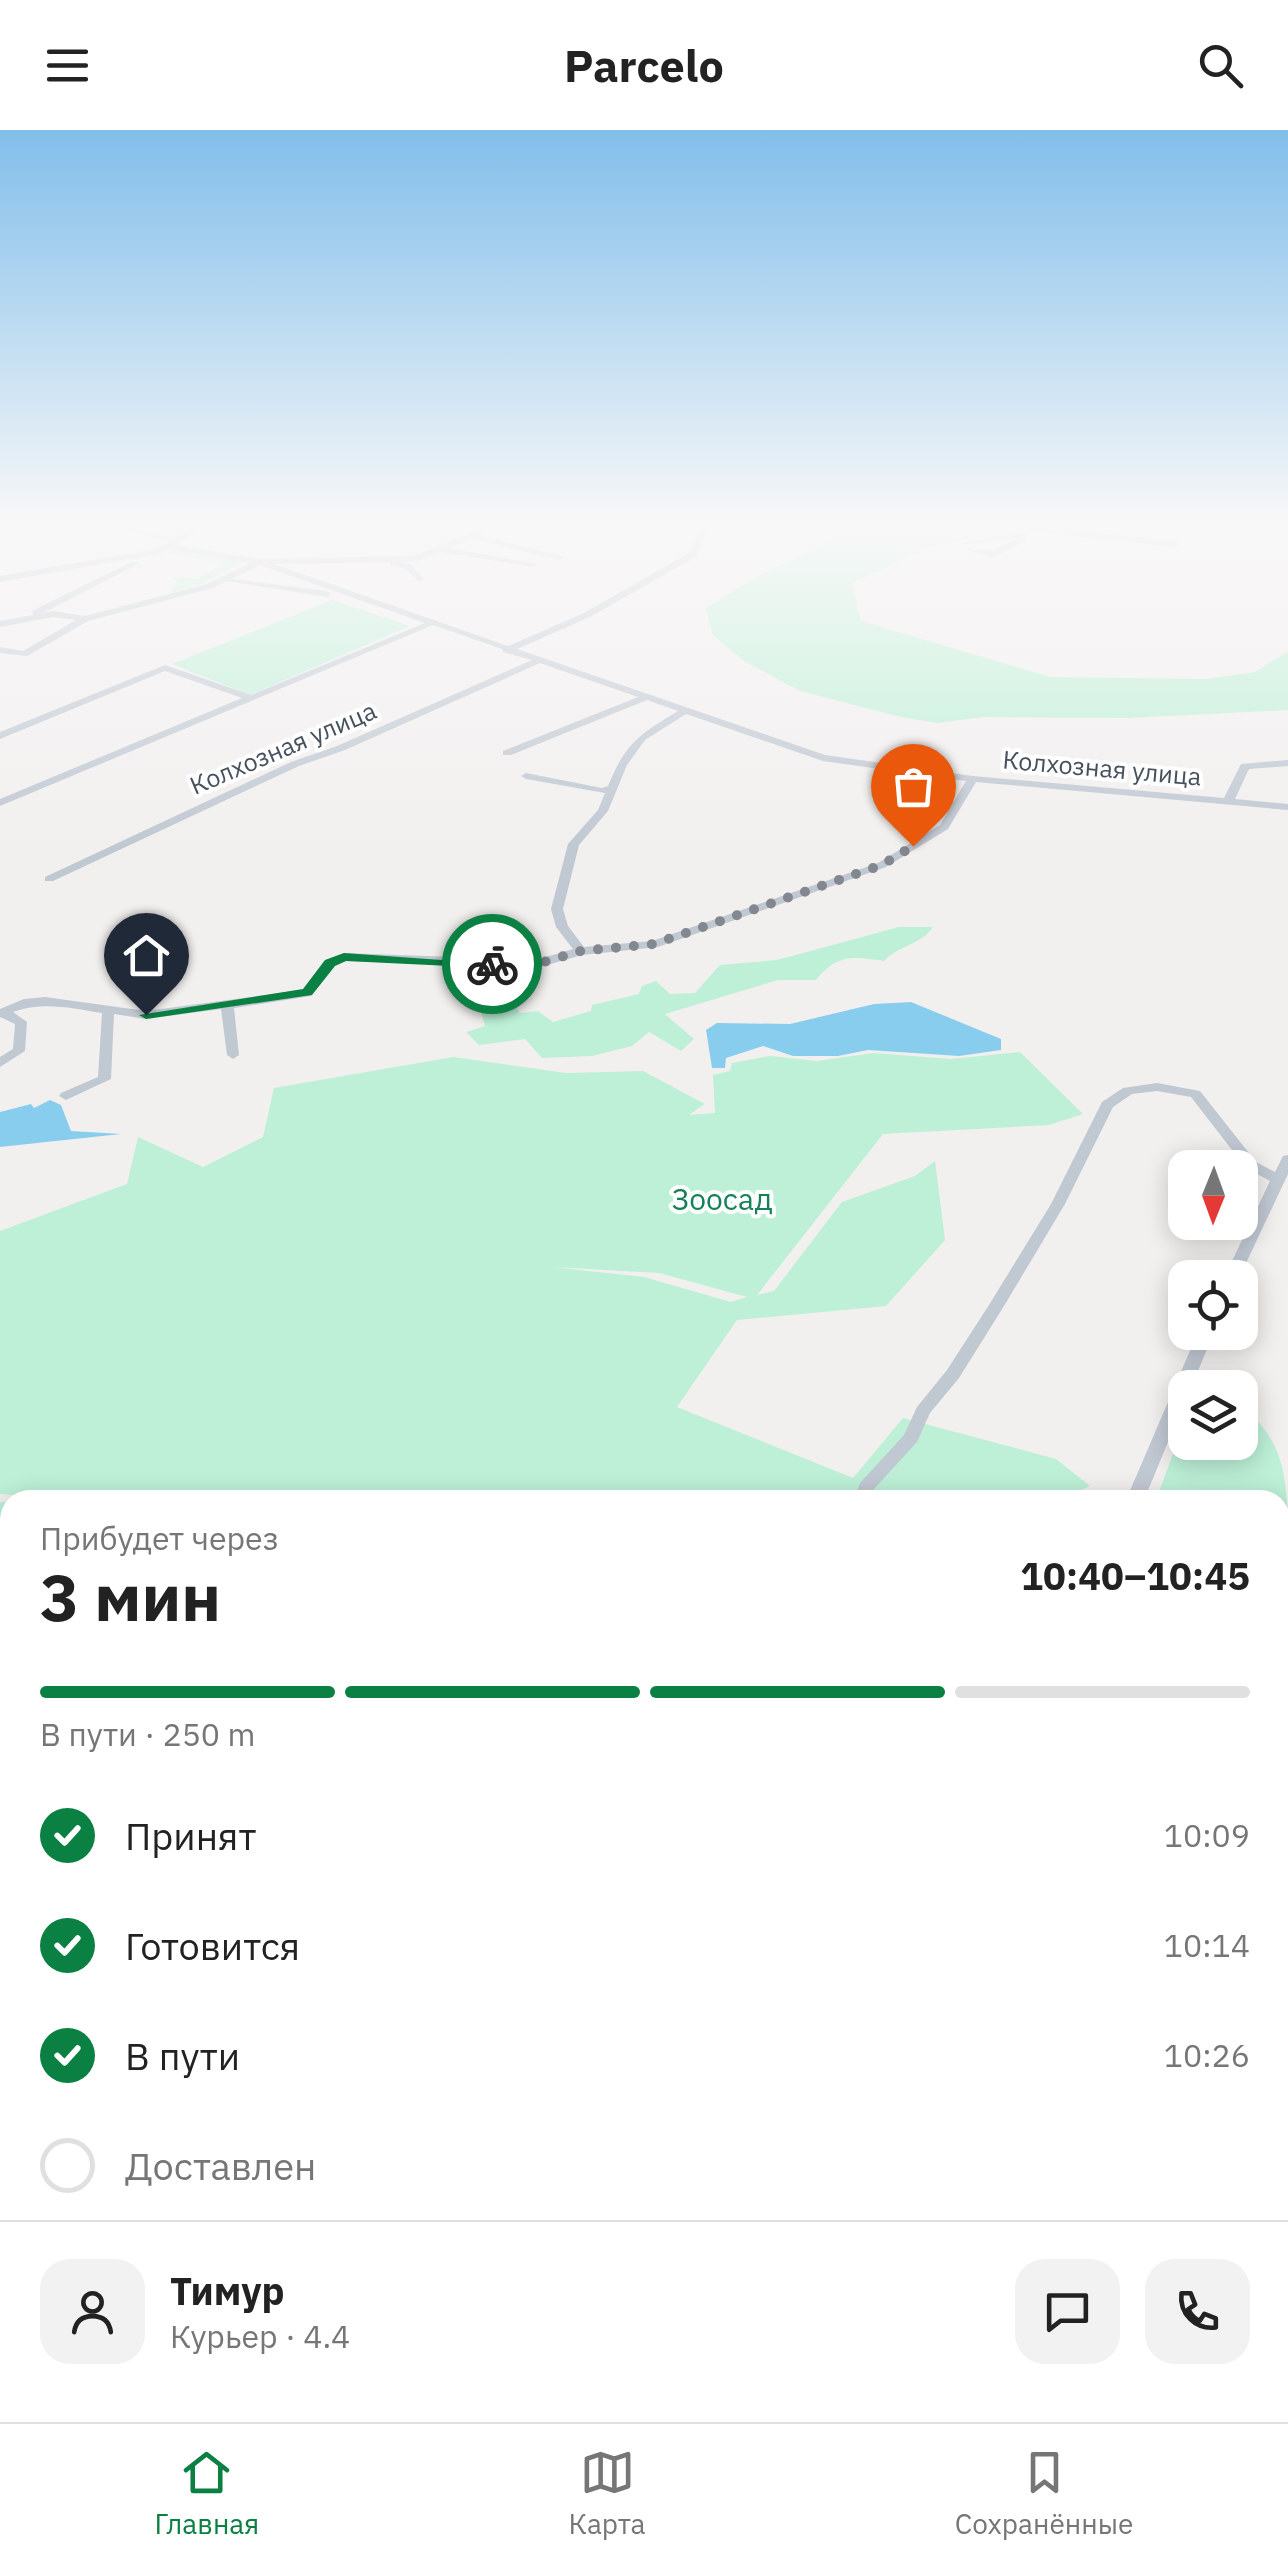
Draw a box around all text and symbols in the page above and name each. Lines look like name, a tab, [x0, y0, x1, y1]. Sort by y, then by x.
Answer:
text: Parcelo	[564, 36, 724, 94]
icon: menu	[40, 38, 95, 93]
icon: search	[1193, 38, 1248, 93]
street label: Колхозная улица	[185, 693, 381, 802]
street label: Колхозная улица	[1001, 742, 1203, 793]
pin	[871, 744, 956, 847]
icon: bag	[886, 759, 941, 814]
pin	[104, 913, 189, 1016]
courier	[442, 914, 542, 1014]
icon: home	[119, 928, 174, 983]
icon: bike	[465, 937, 520, 992]
north arrow	[1168, 1150, 1258, 1240]
map controls	[1168, 1150, 1258, 1460]
park label: Зоосад	[671, 1179, 773, 1218]
button: locate	[1168, 1260, 1258, 1350]
button: layers	[1168, 1370, 1258, 1460]
text: Прибудет через	[40, 1517, 279, 1559]
text: 10:40–10:45	[1020, 1551, 1250, 1600]
text: 3 мин	[40, 1554, 221, 1639]
text: В пути · 250 m	[40, 1713, 256, 1755]
icon: check	[40, 1808, 95, 1863]
text: Принят	[125, 1811, 256, 1860]
text: 10:09	[1164, 1814, 1250, 1856]
icon: check	[40, 1918, 95, 1973]
text: Готовится	[125, 1921, 300, 1970]
text: 10:14	[1164, 1924, 1250, 1966]
icon: check	[40, 2028, 95, 2083]
text: В пути	[125, 2031, 240, 2080]
text: 10:26	[1164, 2034, 1250, 2076]
text: Доставлен	[125, 2141, 316, 2190]
button: person	[40, 2259, 145, 2364]
button: chat	[1015, 2259, 1120, 2364]
button: phone	[1145, 2259, 1250, 2364]
text: Тимур	[170, 2266, 285, 2315]
text: Курьер · 4.4	[170, 2315, 350, 2357]
tab: Главная	[155, 2445, 259, 2542]
tab: Карта	[569, 2445, 646, 2542]
tab: Сохранённые	[955, 2445, 1133, 2542]

